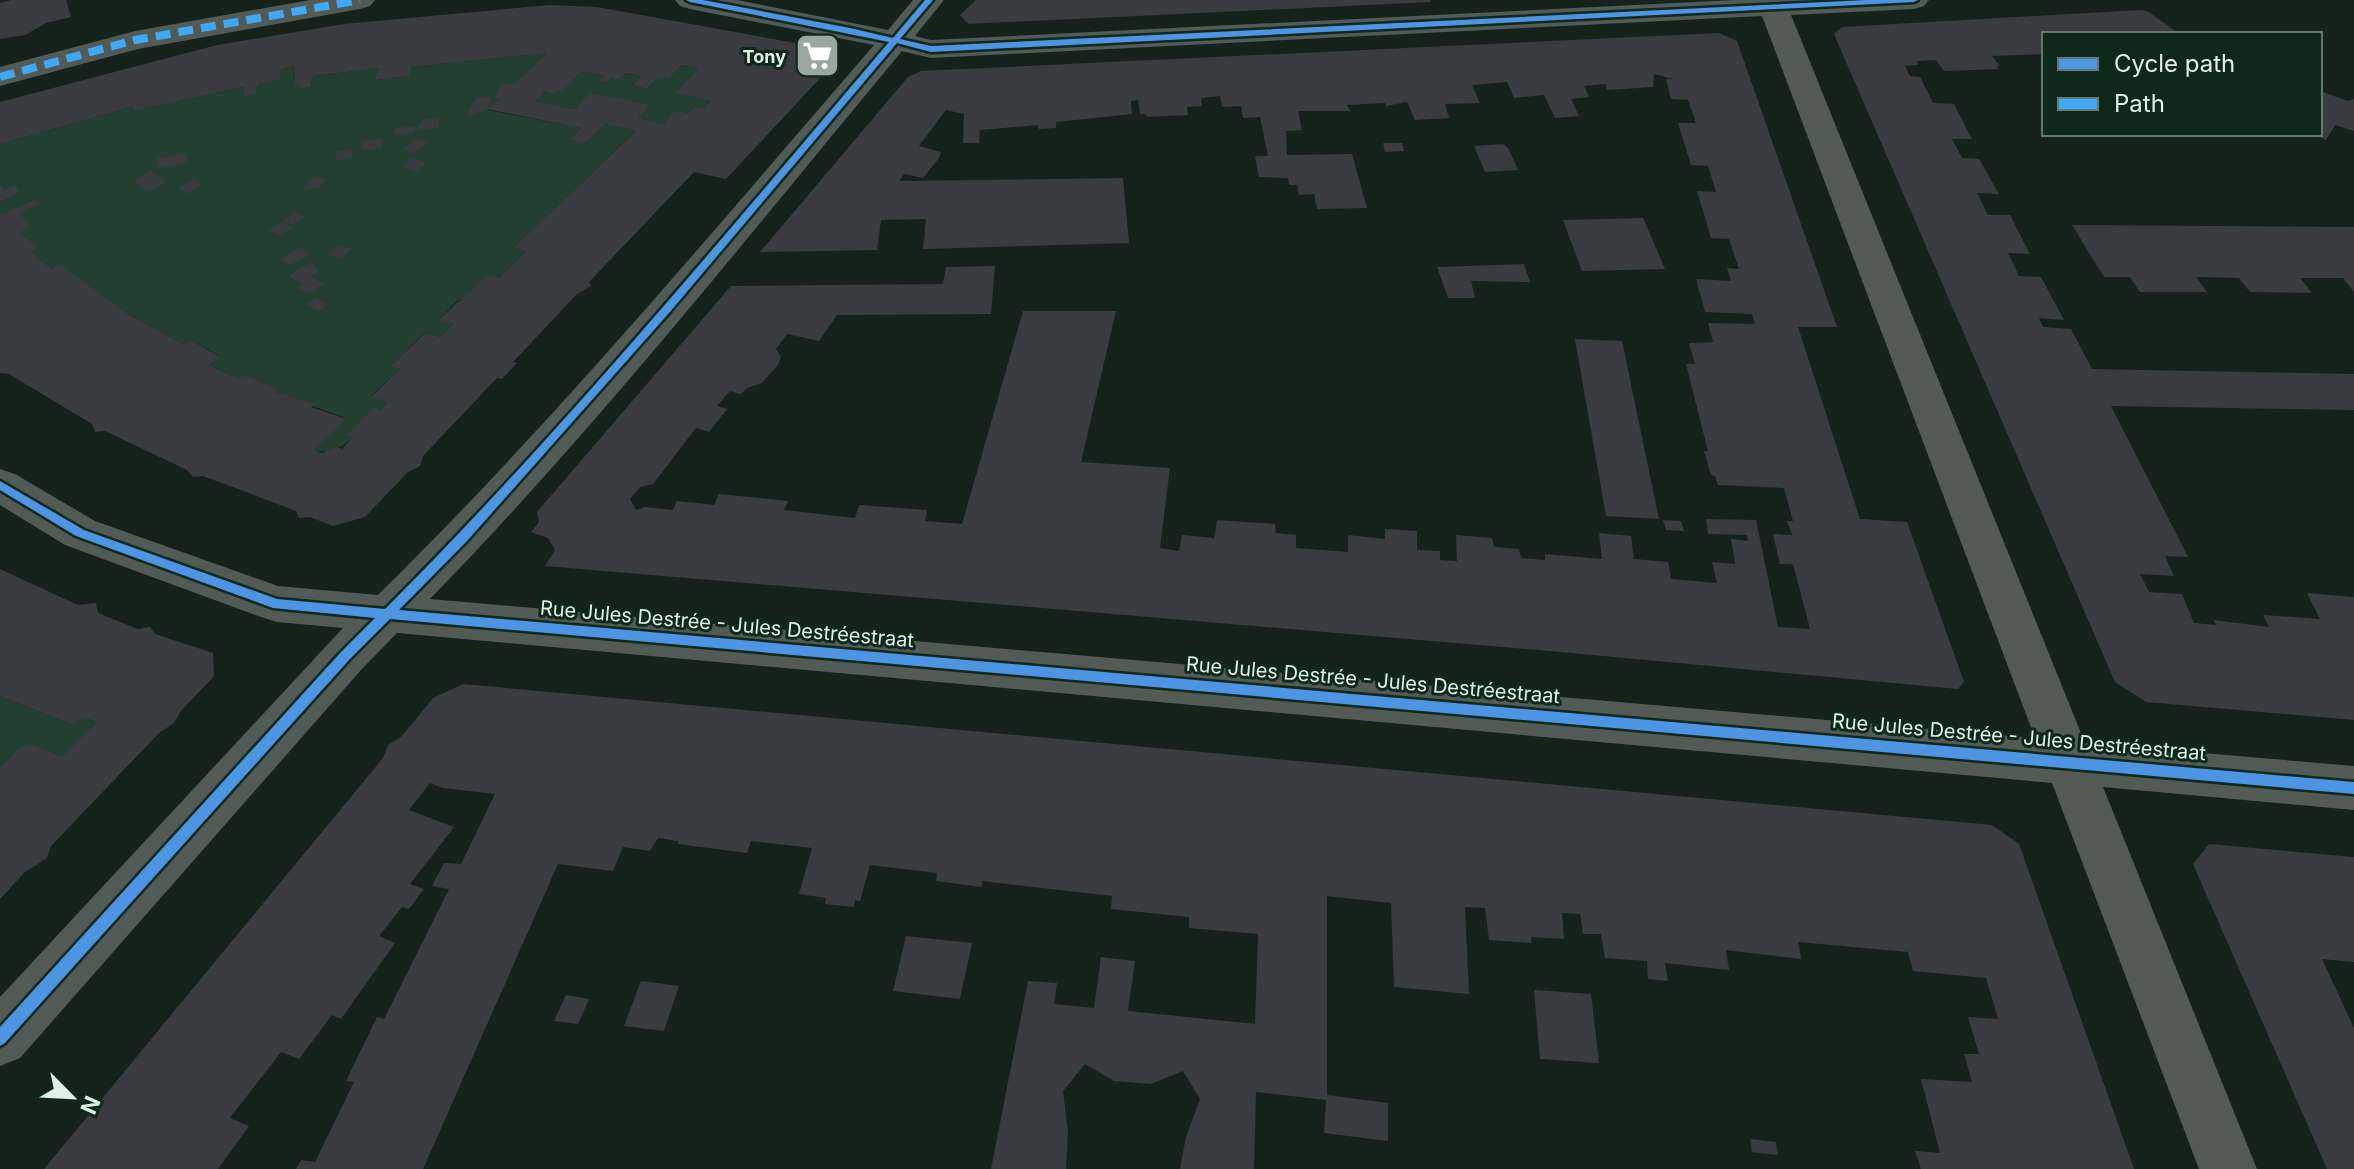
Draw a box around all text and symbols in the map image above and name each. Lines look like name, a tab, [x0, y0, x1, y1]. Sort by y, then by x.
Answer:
supermarket icon: Tony	[793, 32, 841, 80]
legend	[2042, 32, 2322, 136]
place label: Tony	[743, 46, 786, 67]
text: Cycle path	[2114, 49, 2235, 78]
text: Path	[2114, 89, 2165, 118]
street label: Rue Jules Destrée - Jules Destréestraat	[539, 596, 915, 652]
street label: Rue Jules Destrée - Jules Destréestraat	[1185, 652, 1561, 708]
street label: Rue Jules Destrée - Jules Destréestraat	[1831, 709, 2207, 765]
north arrow	[32, 1057, 112, 1137]
text: N	[75, 1092, 106, 1118]

